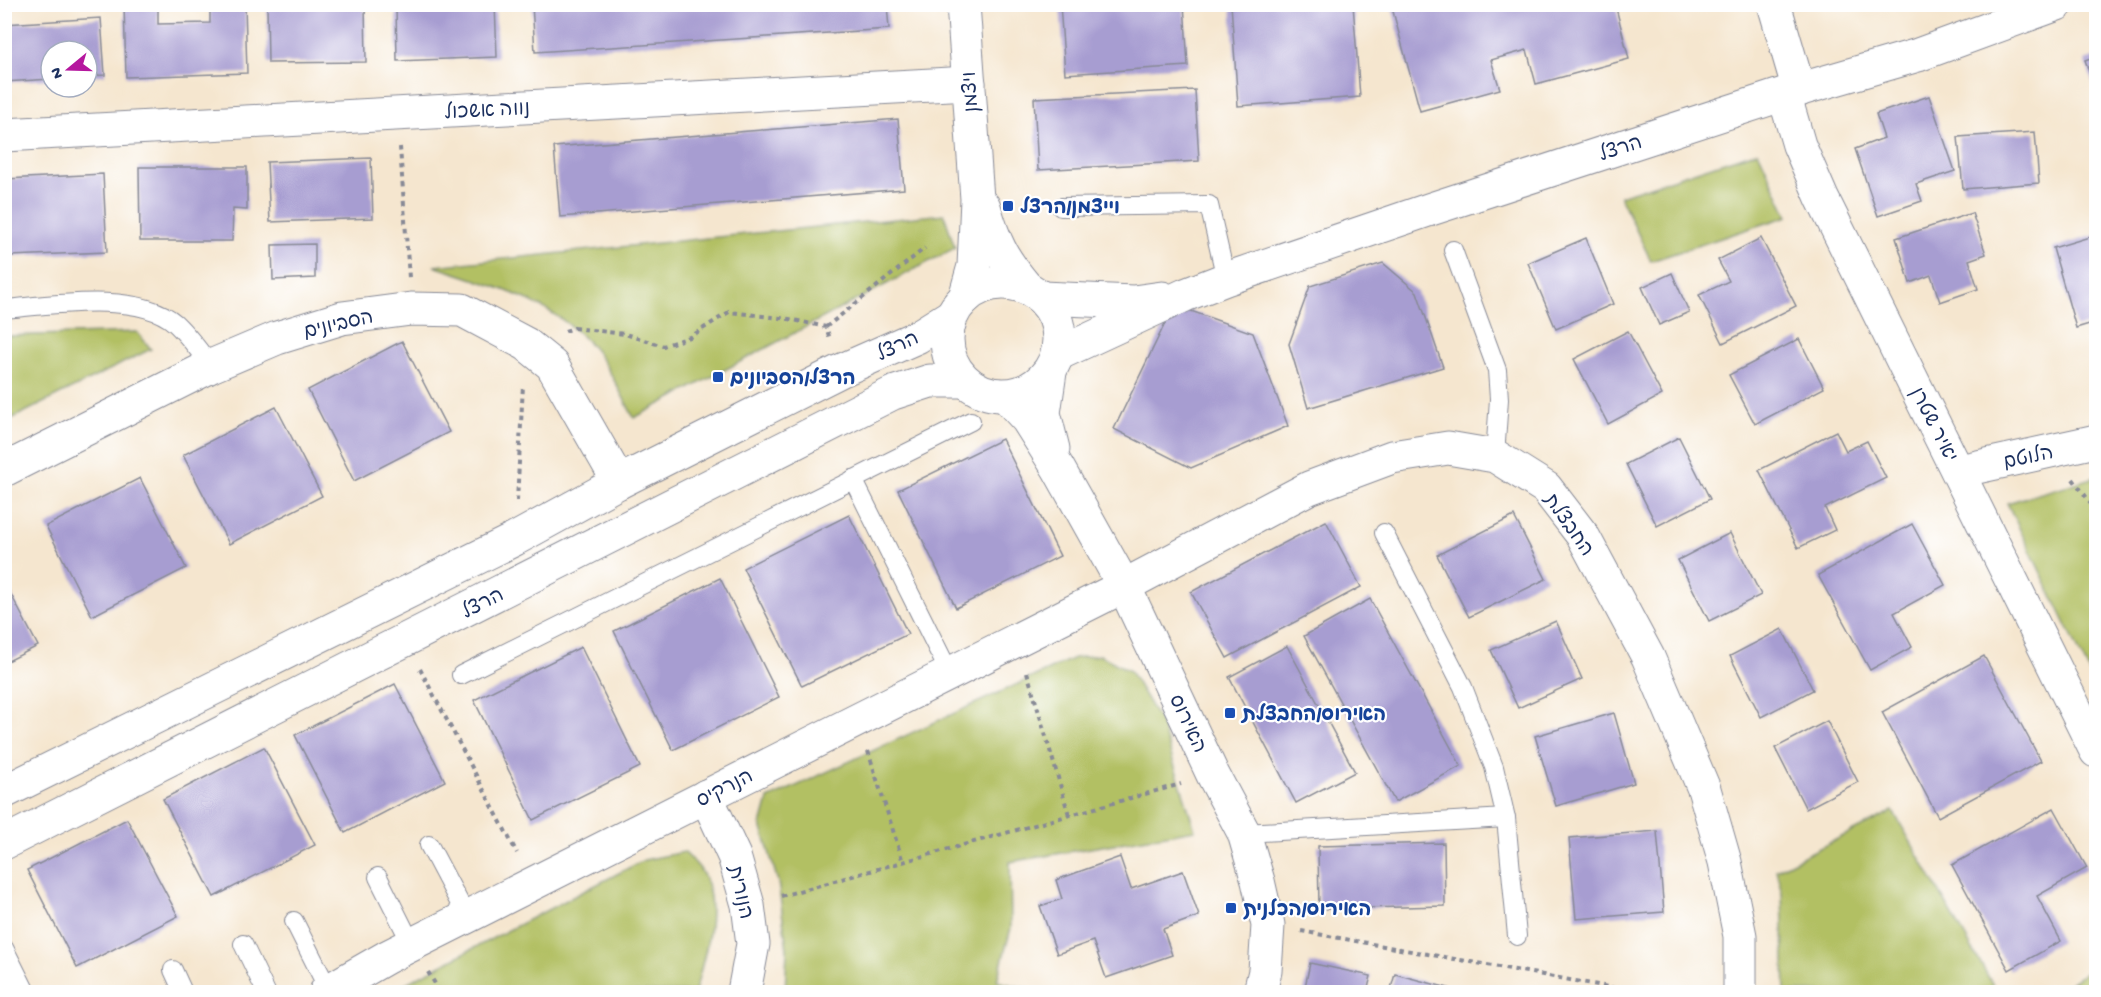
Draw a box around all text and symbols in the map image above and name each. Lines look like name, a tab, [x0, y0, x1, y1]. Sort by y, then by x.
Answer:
north arrow	[39, 39, 99, 99]
text: N	[47, 64, 69, 81]
street label: ויצמן	[960, 71, 985, 113]
street label: נווה אשכול	[444, 97, 531, 126]
street label: הרצל	[1596, 131, 1646, 168]
place label: וייצמן/הרצל	[1020, 196, 1120, 221]
marker: וייצמן/הרצל	[1001, 199, 1015, 213]
street label: הסביונים	[302, 307, 376, 346]
street label: הרצל	[873, 327, 923, 368]
place label: הרצל/הסביונים	[730, 367, 856, 392]
marker: הרצל/הסביונים	[711, 370, 725, 384]
street label: יאיר שטרן	[1903, 384, 1961, 467]
street label: הלוטם	[2001, 441, 2056, 476]
street label: החבצלת	[1537, 488, 1599, 562]
street label: הרצל	[458, 583, 508, 625]
street label: האירוס	[1162, 692, 1209, 757]
place label: האירוס/החבצלת	[1240, 703, 1386, 728]
marker: האירוס/החבצלת	[1223, 706, 1237, 720]
street label: הנרקיס	[693, 766, 758, 814]
street label: הנורית	[721, 863, 756, 922]
place label: האירוס/הכלנית	[1243, 898, 1371, 923]
marker: האירוס/הכלנית	[1224, 901, 1238, 915]

